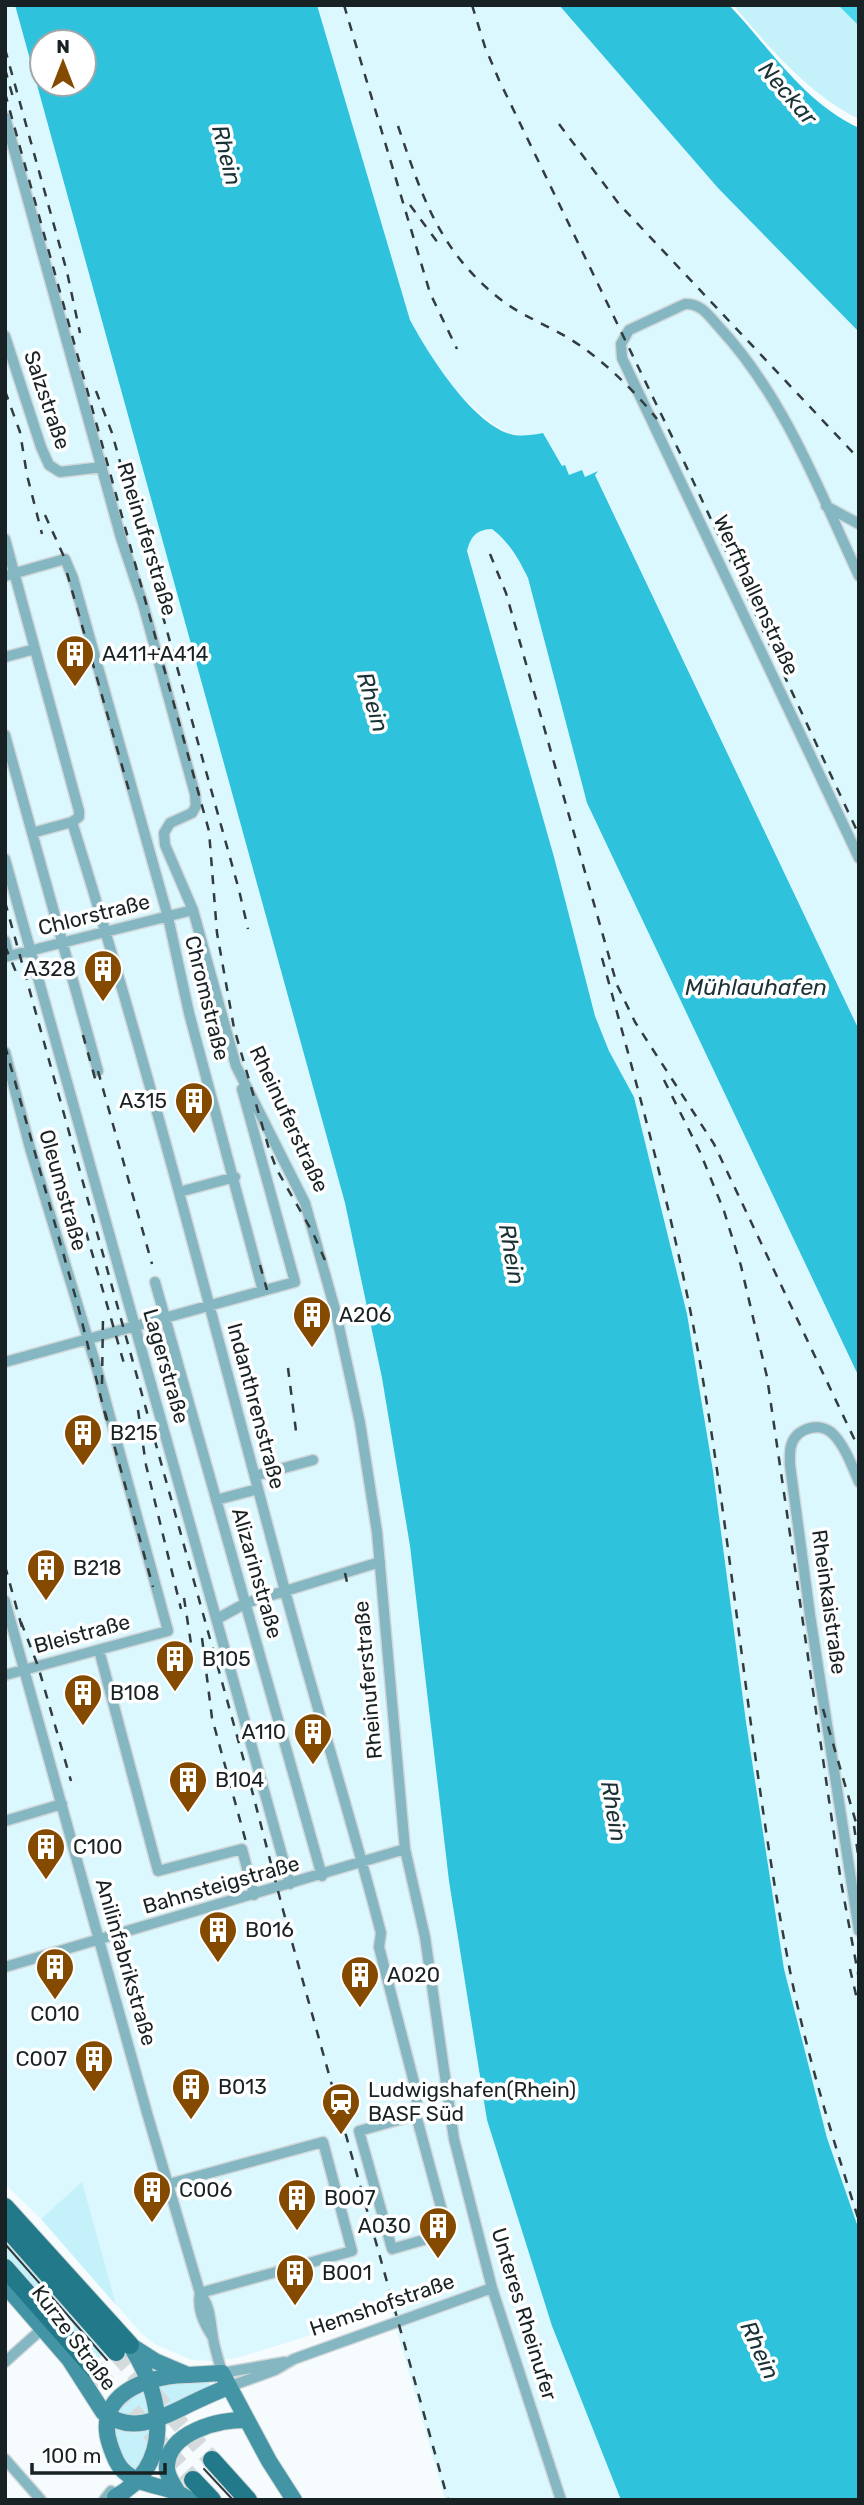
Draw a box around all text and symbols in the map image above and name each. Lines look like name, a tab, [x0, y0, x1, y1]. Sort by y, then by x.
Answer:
north arrow	[28, 28, 98, 98]
text: N	[56, 35, 70, 58]
water label: Neckar	[753, 55, 824, 132]
water label: Rhein	[206, 122, 248, 188]
street label: Salzstraße	[19, 347, 76, 453]
street label: Rheinuferstraße	[112, 459, 183, 618]
street label: Werfthallenstraße	[708, 511, 805, 679]
building icon: A411+A414	[54, 633, 96, 688]
place label: A411+A414	[102, 641, 208, 666]
water label: Rhein	[351, 669, 395, 735]
street label: Chlorstraße	[35, 889, 152, 940]
street label: Chromstraße	[180, 933, 235, 1063]
building icon: A328	[82, 948, 124, 1003]
place label: A328	[24, 956, 76, 981]
water label: Mühlauhafen	[685, 973, 827, 1001]
street label: Rheinuferstraße	[245, 1042, 334, 1196]
building icon: A315	[173, 1080, 215, 1135]
place label: A315	[119, 1088, 167, 1113]
street label: Oleumstraße	[34, 1126, 93, 1253]
water label: Rhein	[493, 1221, 531, 1287]
building icon: A206	[291, 1294, 333, 1349]
place label: A206	[339, 1302, 391, 1327]
street label: Lagerstraße	[138, 1306, 195, 1426]
street label: Indanthrenstraße	[222, 1320, 291, 1492]
building icon: B215	[62, 1412, 104, 1467]
place label: B215	[110, 1420, 158, 1445]
street label: Alizarinstraße	[227, 1505, 288, 1641]
street label: Rheinkaistraße	[807, 1528, 852, 1676]
building icon: B218	[25, 1547, 67, 1602]
place label: B218	[73, 1555, 122, 1580]
street label: Rheinuferstraße	[348, 1600, 387, 1760]
street label: Bleistraße	[31, 1609, 133, 1658]
building icon: B105	[154, 1638, 196, 1693]
place label: B105	[202, 1646, 251, 1671]
building icon: B108	[62, 1672, 104, 1727]
place label: B108	[110, 1680, 160, 1705]
building icon: A110	[292, 1711, 334, 1766]
place label: A110	[242, 1719, 286, 1744]
building icon: B104	[167, 1759, 209, 1814]
place label: B104	[215, 1767, 264, 1792]
water label: Rhein	[595, 1778, 633, 1844]
building icon: C100	[25, 1826, 67, 1881]
place label: C100	[73, 1834, 123, 1859]
street label: Bahnsteigstraße	[140, 1850, 302, 1919]
street label: Anilinfabrikstraße	[91, 1875, 162, 2048]
building icon: B016	[197, 1909, 239, 1964]
place label: B016	[245, 1917, 294, 1942]
building icon: C010	[34, 1946, 76, 2001]
building icon: A020	[339, 1954, 381, 2009]
place label: A020	[387, 1962, 440, 1987]
place label: C010	[30, 2001, 80, 2026]
building icon: C007	[73, 2038, 115, 2093]
place label: C007	[16, 2046, 67, 2071]
building icon: B013	[170, 2066, 212, 2121]
place label: B013	[218, 2074, 267, 2099]
place label: Ludwigshafen(Rhein) BASF Süd	[368, 2077, 576, 2126]
station icon: Ludwigshafen(Rhein) BASF Süd	[320, 2081, 362, 2136]
building icon: C006	[131, 2169, 173, 2224]
place label: C006	[179, 2177, 232, 2202]
building icon: B007	[276, 2177, 318, 2232]
place label: B007	[324, 2185, 376, 2210]
building icon: A030	[417, 2205, 459, 2260]
place label: A030	[358, 2213, 411, 2238]
street label: Unteres Rheinufer	[486, 2225, 563, 2403]
building icon: B001	[274, 2252, 316, 2307]
place label: B001	[322, 2260, 372, 2285]
street label: Hemshofstraße	[306, 2268, 457, 2341]
street label: Kurze Straße	[27, 2280, 122, 2395]
water label: Rhein	[734, 2316, 786, 2384]
scale bar	[32, 2432, 164, 2476]
text: 100 m	[42, 2443, 101, 2468]

